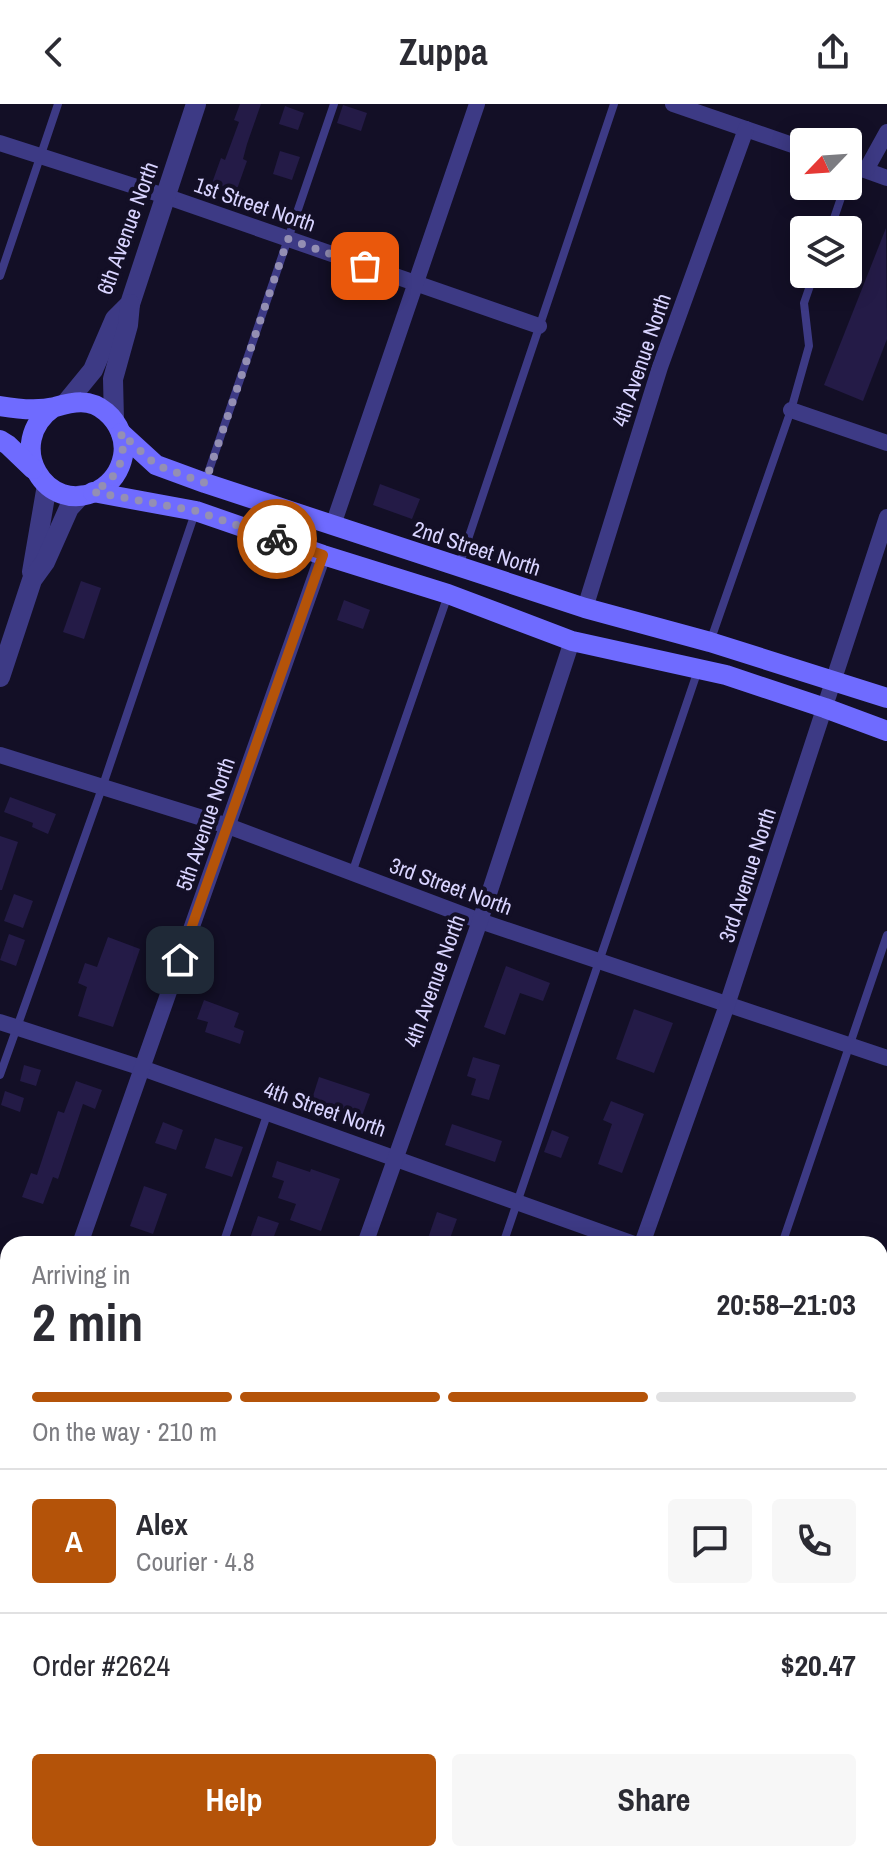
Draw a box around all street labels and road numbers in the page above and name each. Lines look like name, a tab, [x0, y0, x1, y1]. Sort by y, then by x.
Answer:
street label: 6th Avenue North	[89, 158, 165, 298]
street label: 1st Street North	[190, 169, 320, 239]
street label: 4th Avenue North	[604, 289, 678, 431]
street label: 2nd Street North	[409, 513, 545, 583]
street label: 5th Avenue North	[168, 753, 242, 895]
street label: 3rd Avenue North	[711, 804, 783, 946]
street label: 3rd Street North	[386, 850, 516, 922]
street label: 4th Avenue North	[396, 911, 472, 1051]
street label: 4th Street North	[260, 1074, 390, 1144]

